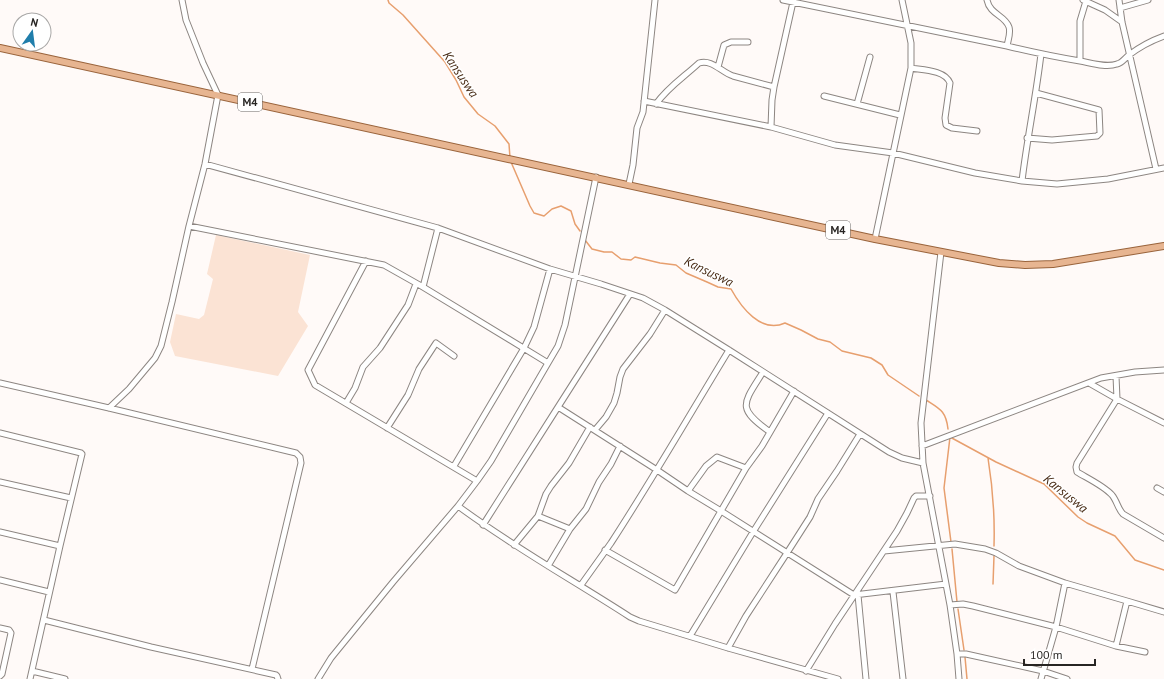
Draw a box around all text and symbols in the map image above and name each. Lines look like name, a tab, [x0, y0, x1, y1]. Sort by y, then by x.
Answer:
north arrow	[12, 12, 52, 52]
text: N	[29, 15, 40, 30]
water label: Kansuswa	[439, 48, 483, 101]
road number: M4	[238, 93, 262, 111]
road number: M4	[826, 221, 850, 239]
water label: Kansuswa	[681, 252, 737, 291]
water label: Kansuswa	[1040, 470, 1092, 517]
scale bar	[1024, 641, 1095, 667]
text: 100 m	[1030, 647, 1063, 662]

